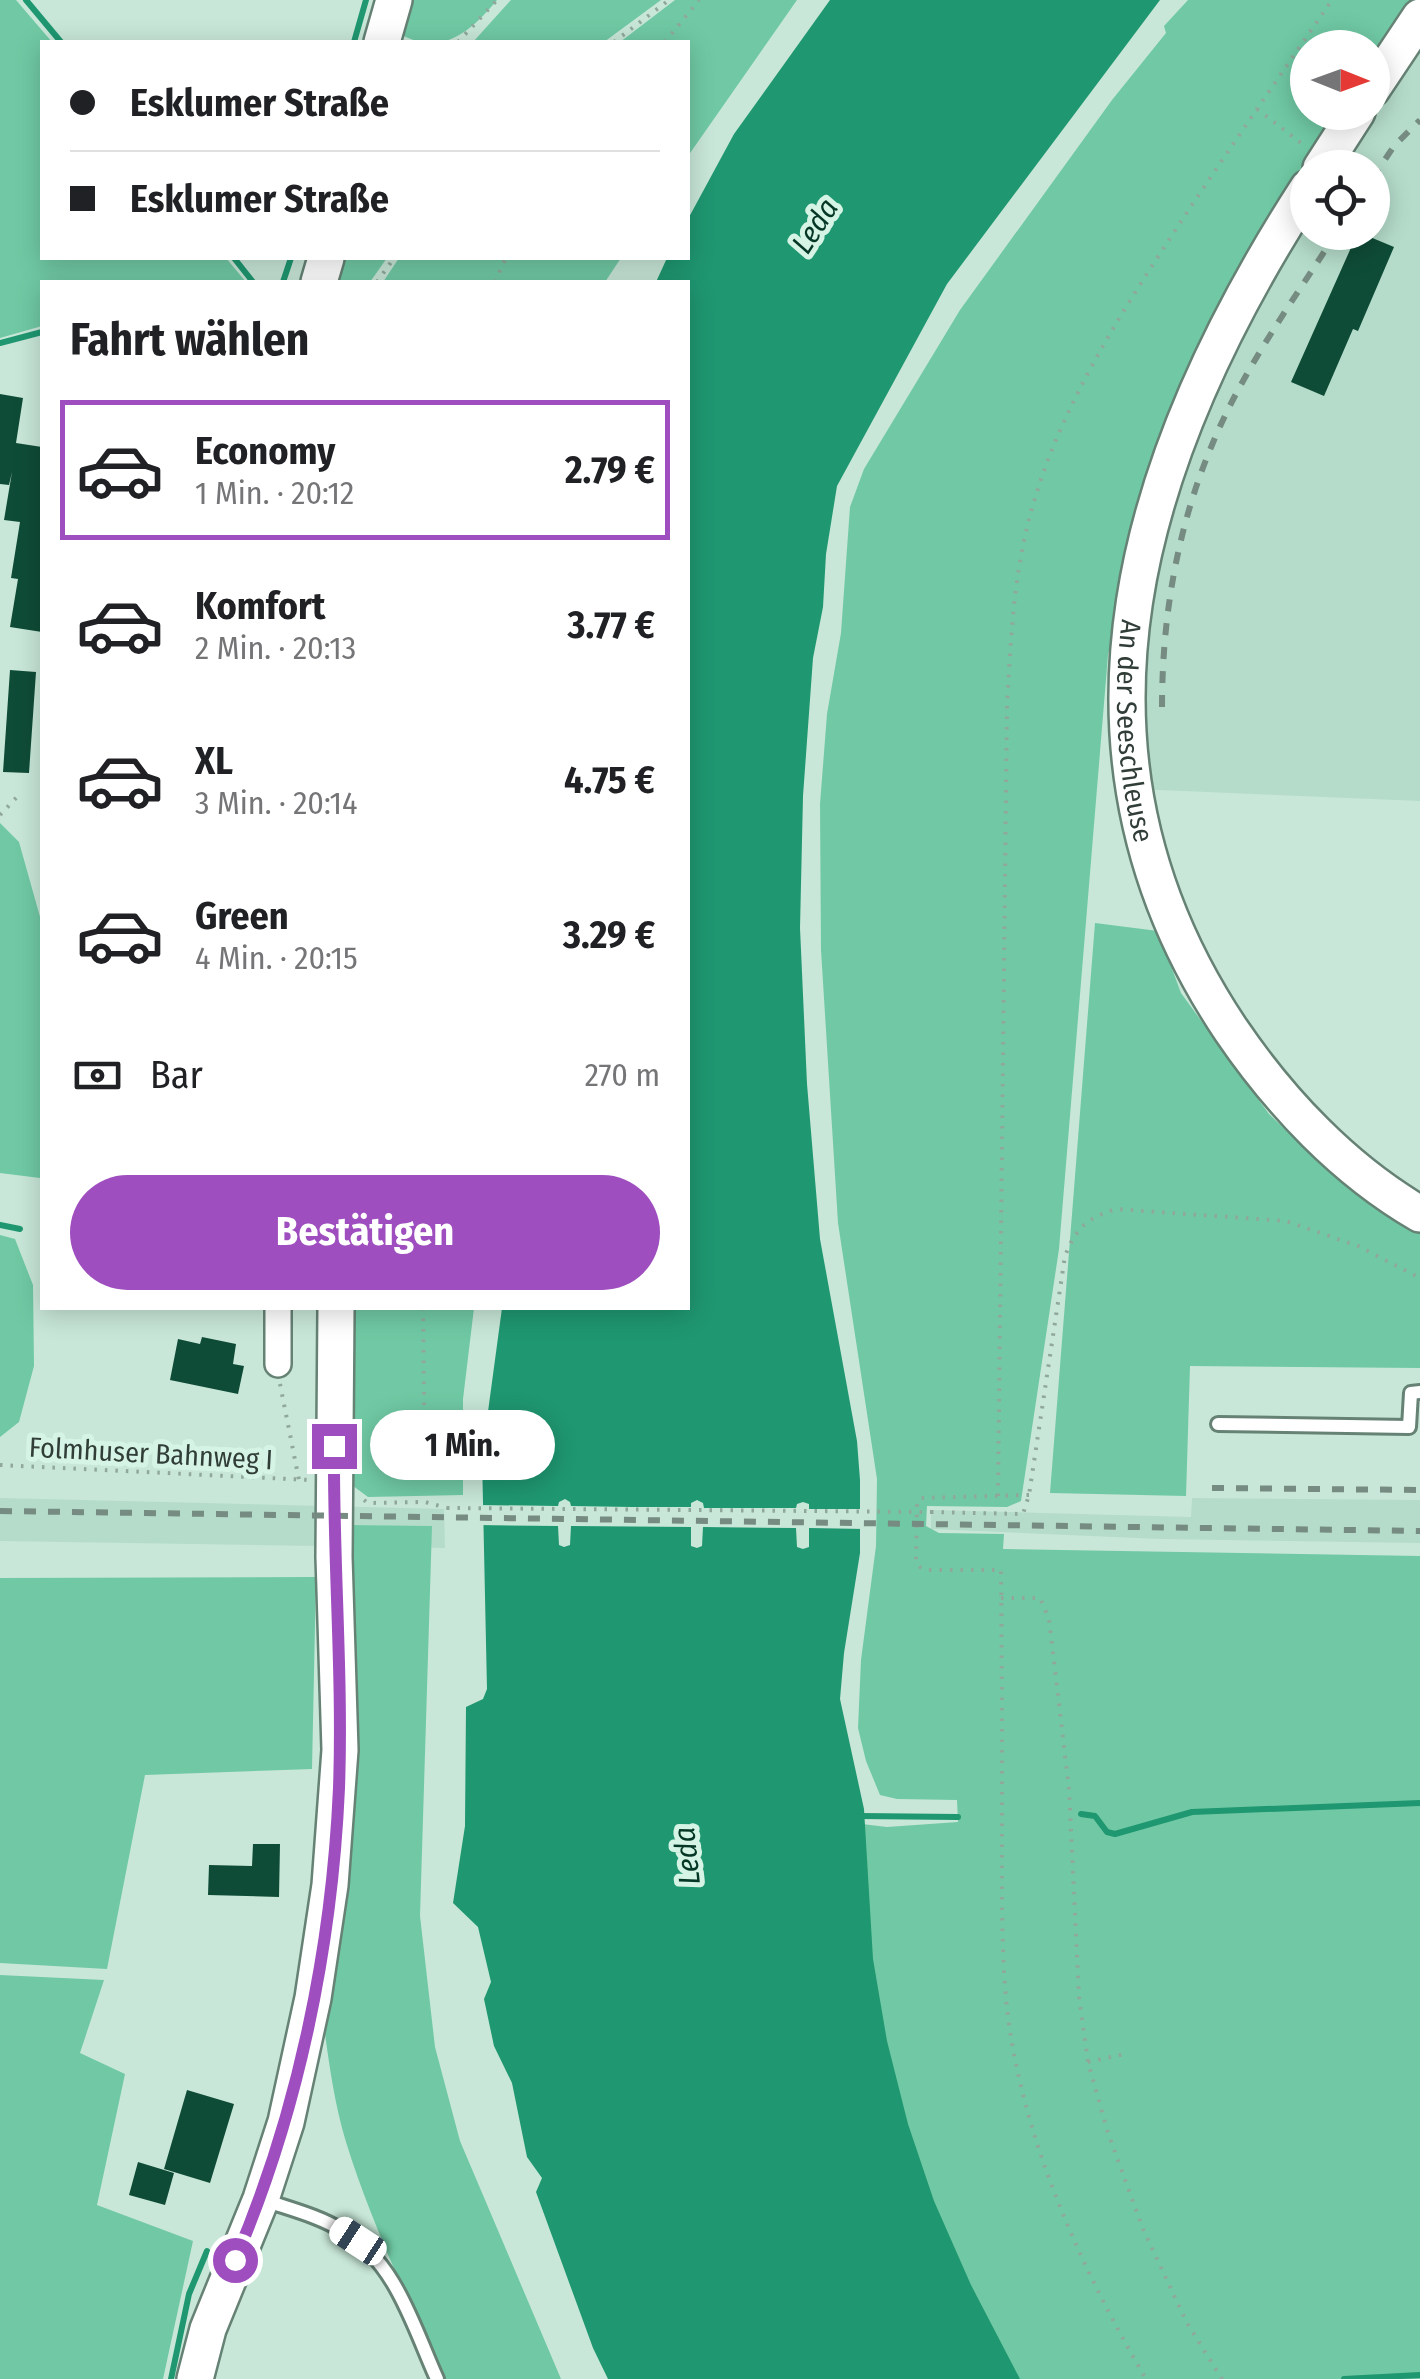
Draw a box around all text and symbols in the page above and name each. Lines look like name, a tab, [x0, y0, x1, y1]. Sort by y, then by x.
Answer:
north arrow	[1290, 30, 1390, 130]
map controls	[1290, 30, 1390, 250]
text: Esklumer Straße	[130, 80, 389, 126]
button: locate	[1290, 150, 1390, 250]
text: Esklumer Straße	[130, 176, 389, 222]
water label: Leda	[784, 192, 846, 260]
text: Fahrt wählen	[70, 313, 309, 367]
icon: car	[75, 425, 165, 515]
text: Economy	[195, 428, 335, 474]
text: 2.79 €	[565, 447, 655, 493]
text: 1 Min. · 20:12	[195, 474, 354, 512]
icon: car	[75, 580, 165, 670]
text: Komfort	[195, 583, 325, 629]
text: 3.77 €	[568, 602, 655, 648]
street label: An der Seeschleuse	[1110, 618, 1160, 846]
text: 2 Min. · 20:13	[195, 629, 356, 667]
icon: car	[75, 735, 165, 825]
text: XL	[195, 738, 233, 784]
text: 4.75 €	[564, 757, 655, 803]
text: 3 Min. · 20:14	[195, 784, 357, 822]
icon: car	[75, 890, 165, 980]
text: Green	[195, 893, 289, 939]
text: 3.29 €	[563, 912, 655, 958]
text: 4 Min. · 20:15	[195, 939, 358, 977]
icon: cash	[70, 1048, 125, 1103]
text: Bar	[150, 1052, 203, 1098]
text: 270 m	[585, 1056, 660, 1094]
button: Bestätigen	[70, 1175, 660, 1290]
callout: 1 Min.	[369, 1411, 554, 1481]
route end	[312, 1424, 357, 1469]
text: 1 Min.	[425, 1426, 500, 1464]
street label: Folmhuser Bahnweg I	[28, 1431, 274, 1476]
water label: Leda	[666, 1825, 708, 1887]
car	[325, 2212, 391, 2270]
route start	[213, 2238, 258, 2283]

